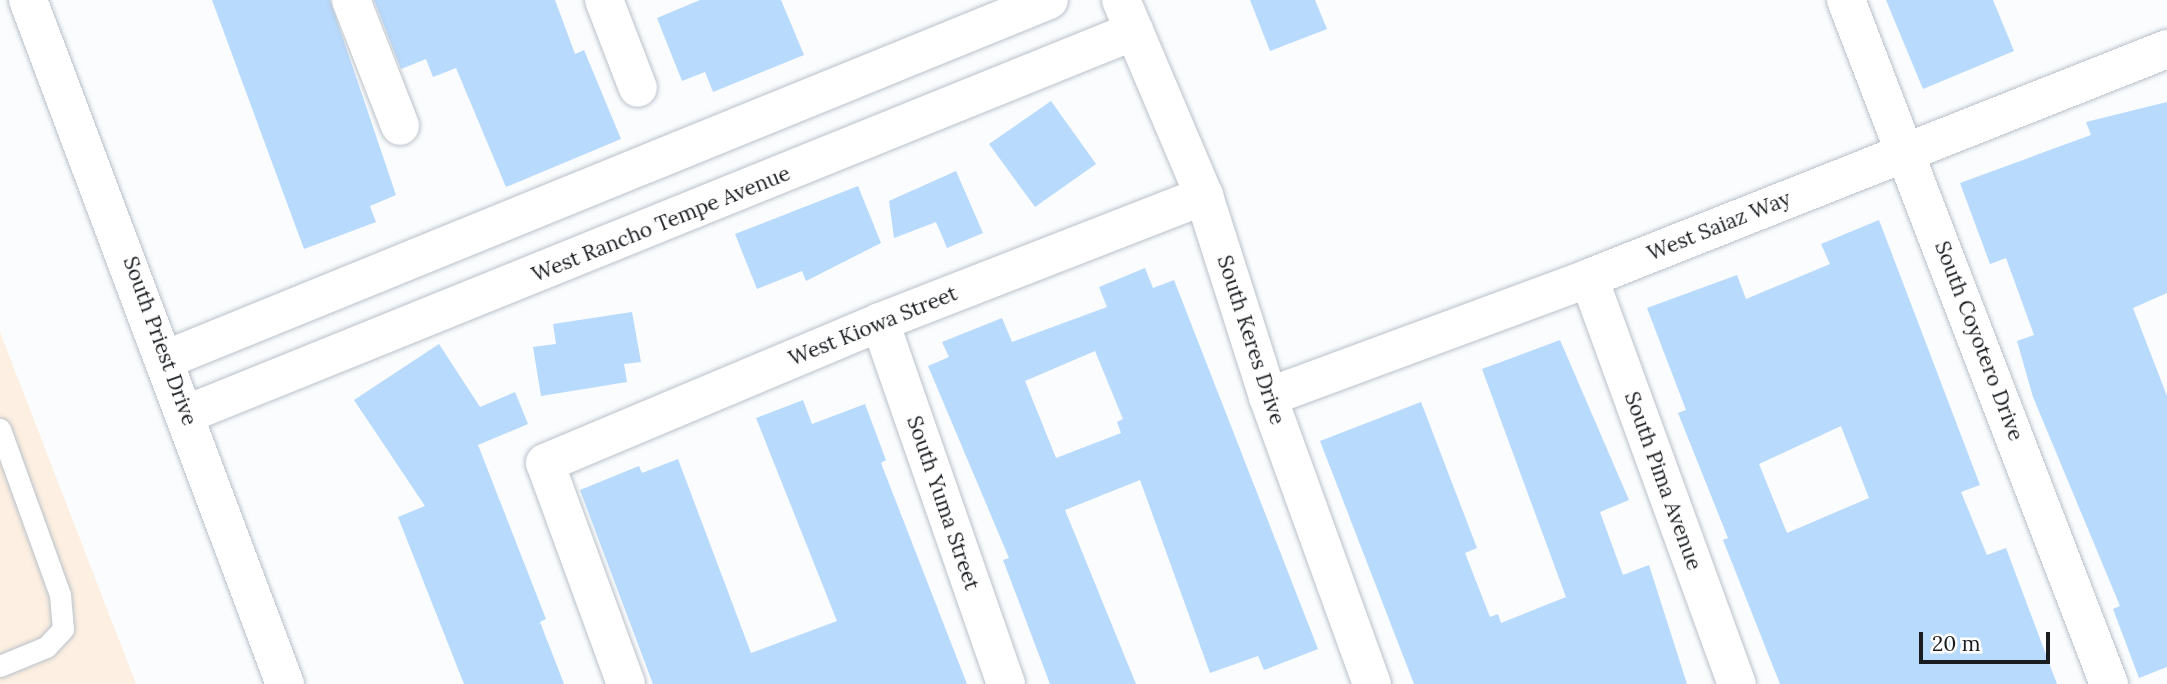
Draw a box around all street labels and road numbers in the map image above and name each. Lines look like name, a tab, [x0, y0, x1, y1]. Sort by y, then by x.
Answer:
street label: West Rancho Tempe Avenue	[528, 161, 794, 287]
street label: West Saiaz Way	[1644, 186, 1794, 266]
street label: South Coyotero Drive	[1929, 238, 2029, 444]
street label: South Keres Drive	[1212, 252, 1290, 428]
street label: South Priest Drive	[118, 253, 202, 429]
street label: West Kiowa Street	[785, 281, 961, 371]
street label: South Pima Avenue	[1619, 388, 1707, 574]
street label: South Yuma Street	[901, 413, 985, 593]

